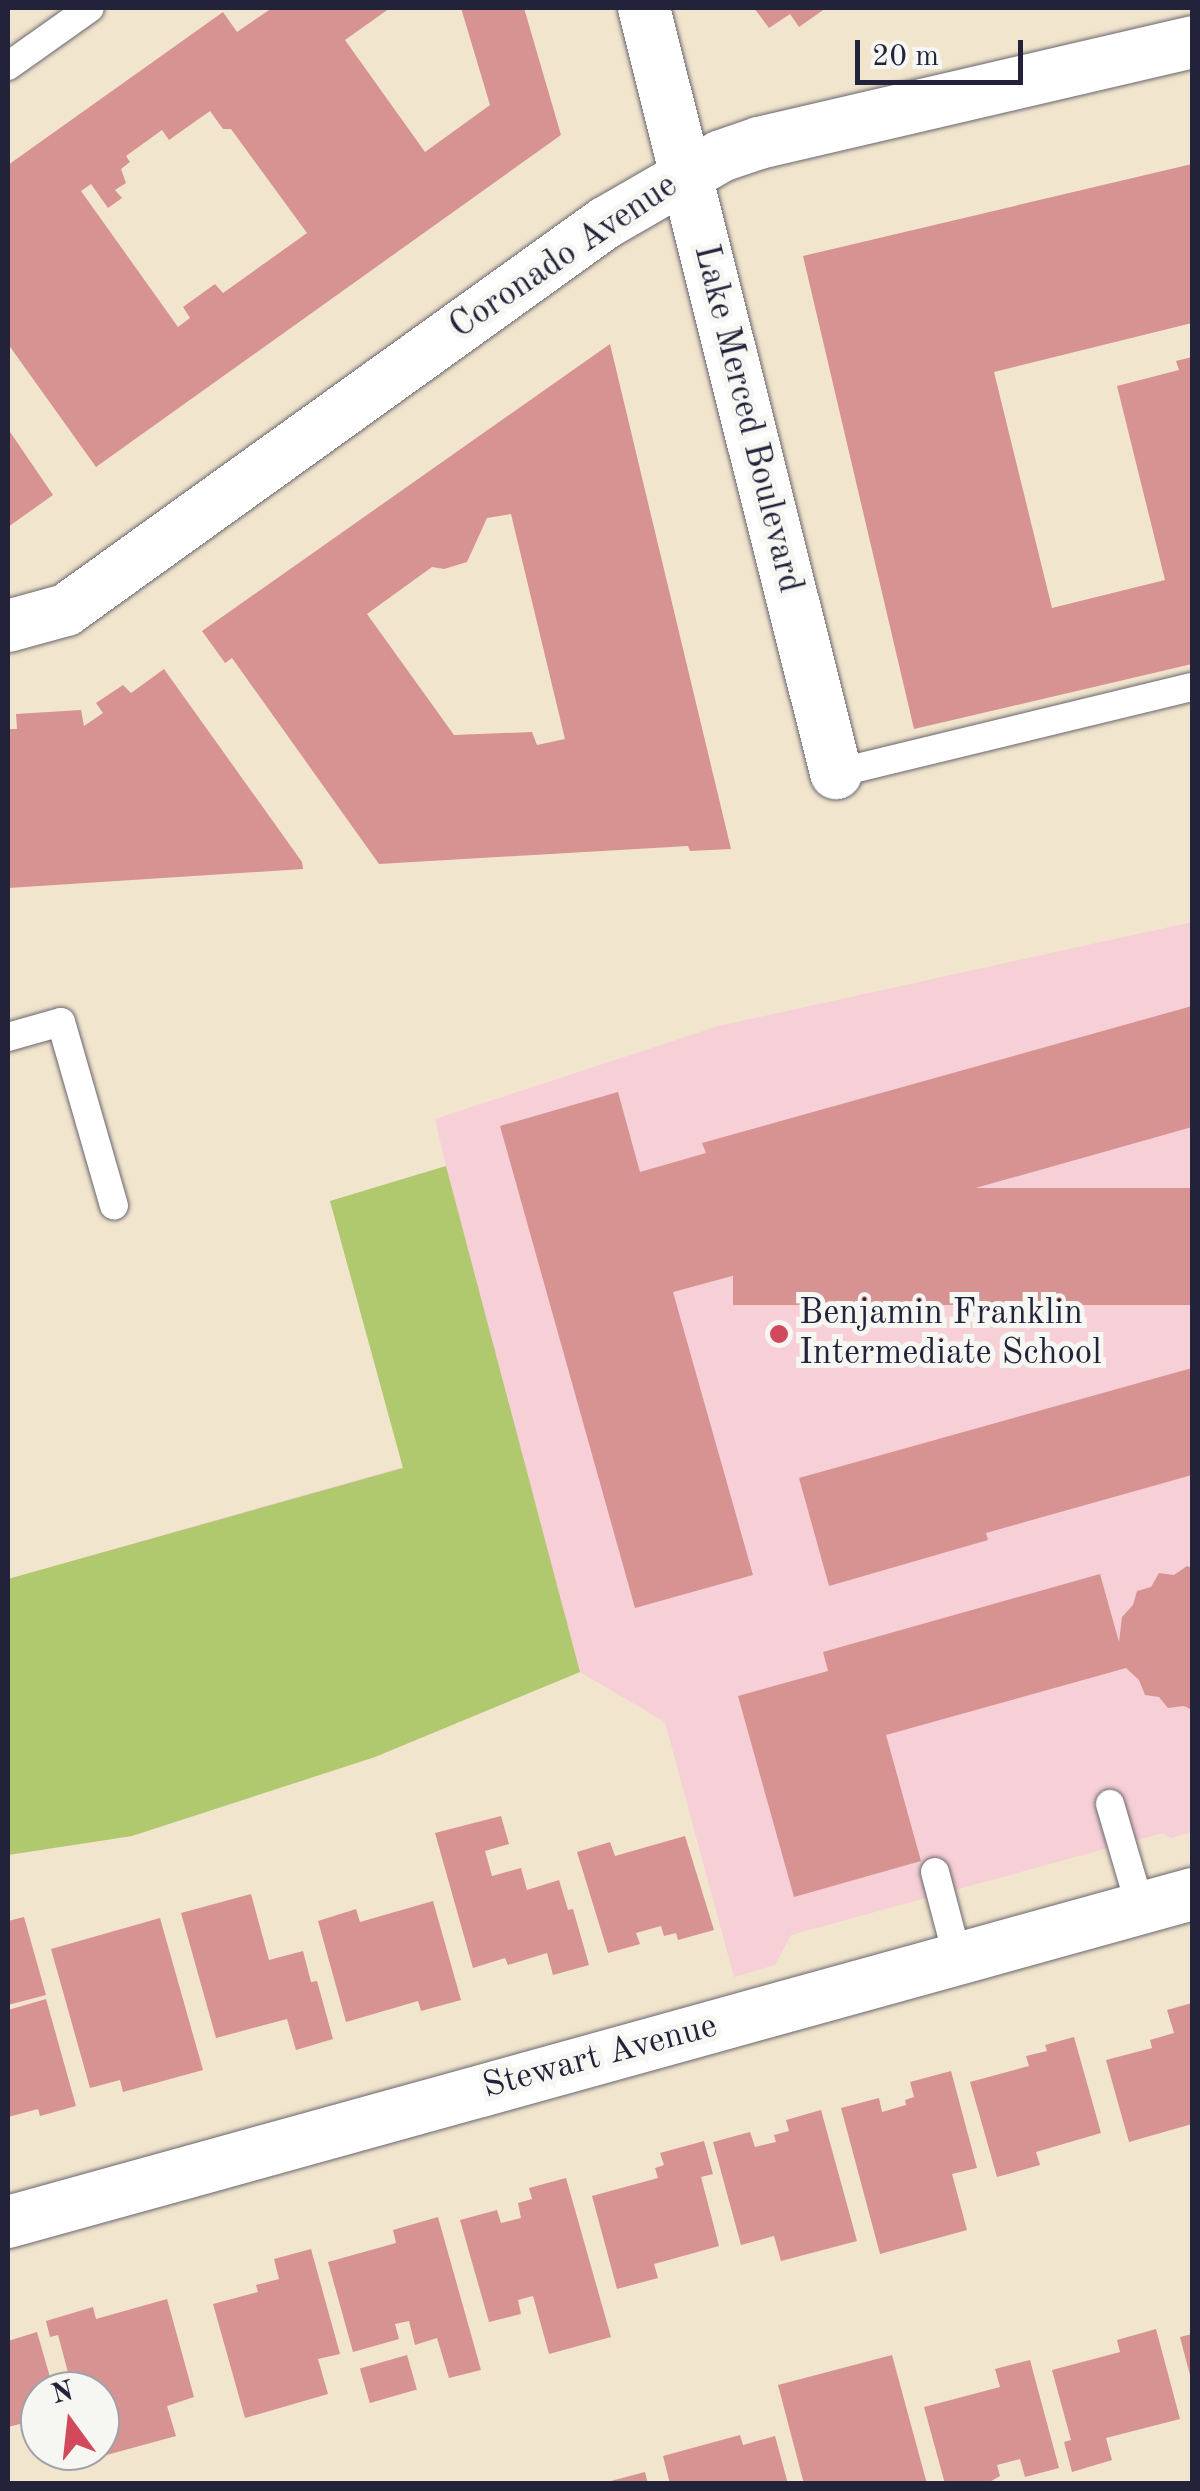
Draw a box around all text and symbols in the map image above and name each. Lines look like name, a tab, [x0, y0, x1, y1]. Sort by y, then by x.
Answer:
scale bar	[860, 20, 1028, 82]
text: 20 m	[872, 42, 939, 72]
street label: Coronado Avenue	[442, 165, 686, 349]
street label: Lake Merced Boulevard	[683, 241, 811, 597]
place label: Benjamin Franklin Intermediate School	[799, 1293, 1102, 1375]
marker: Benjamin Franklin Intermediate School	[768, 1323, 790, 1345]
street label: Stewart Avenue	[478, 2006, 722, 2108]
north arrow	[20, 2371, 120, 2471]
text: N	[49, 2378, 77, 2410]

